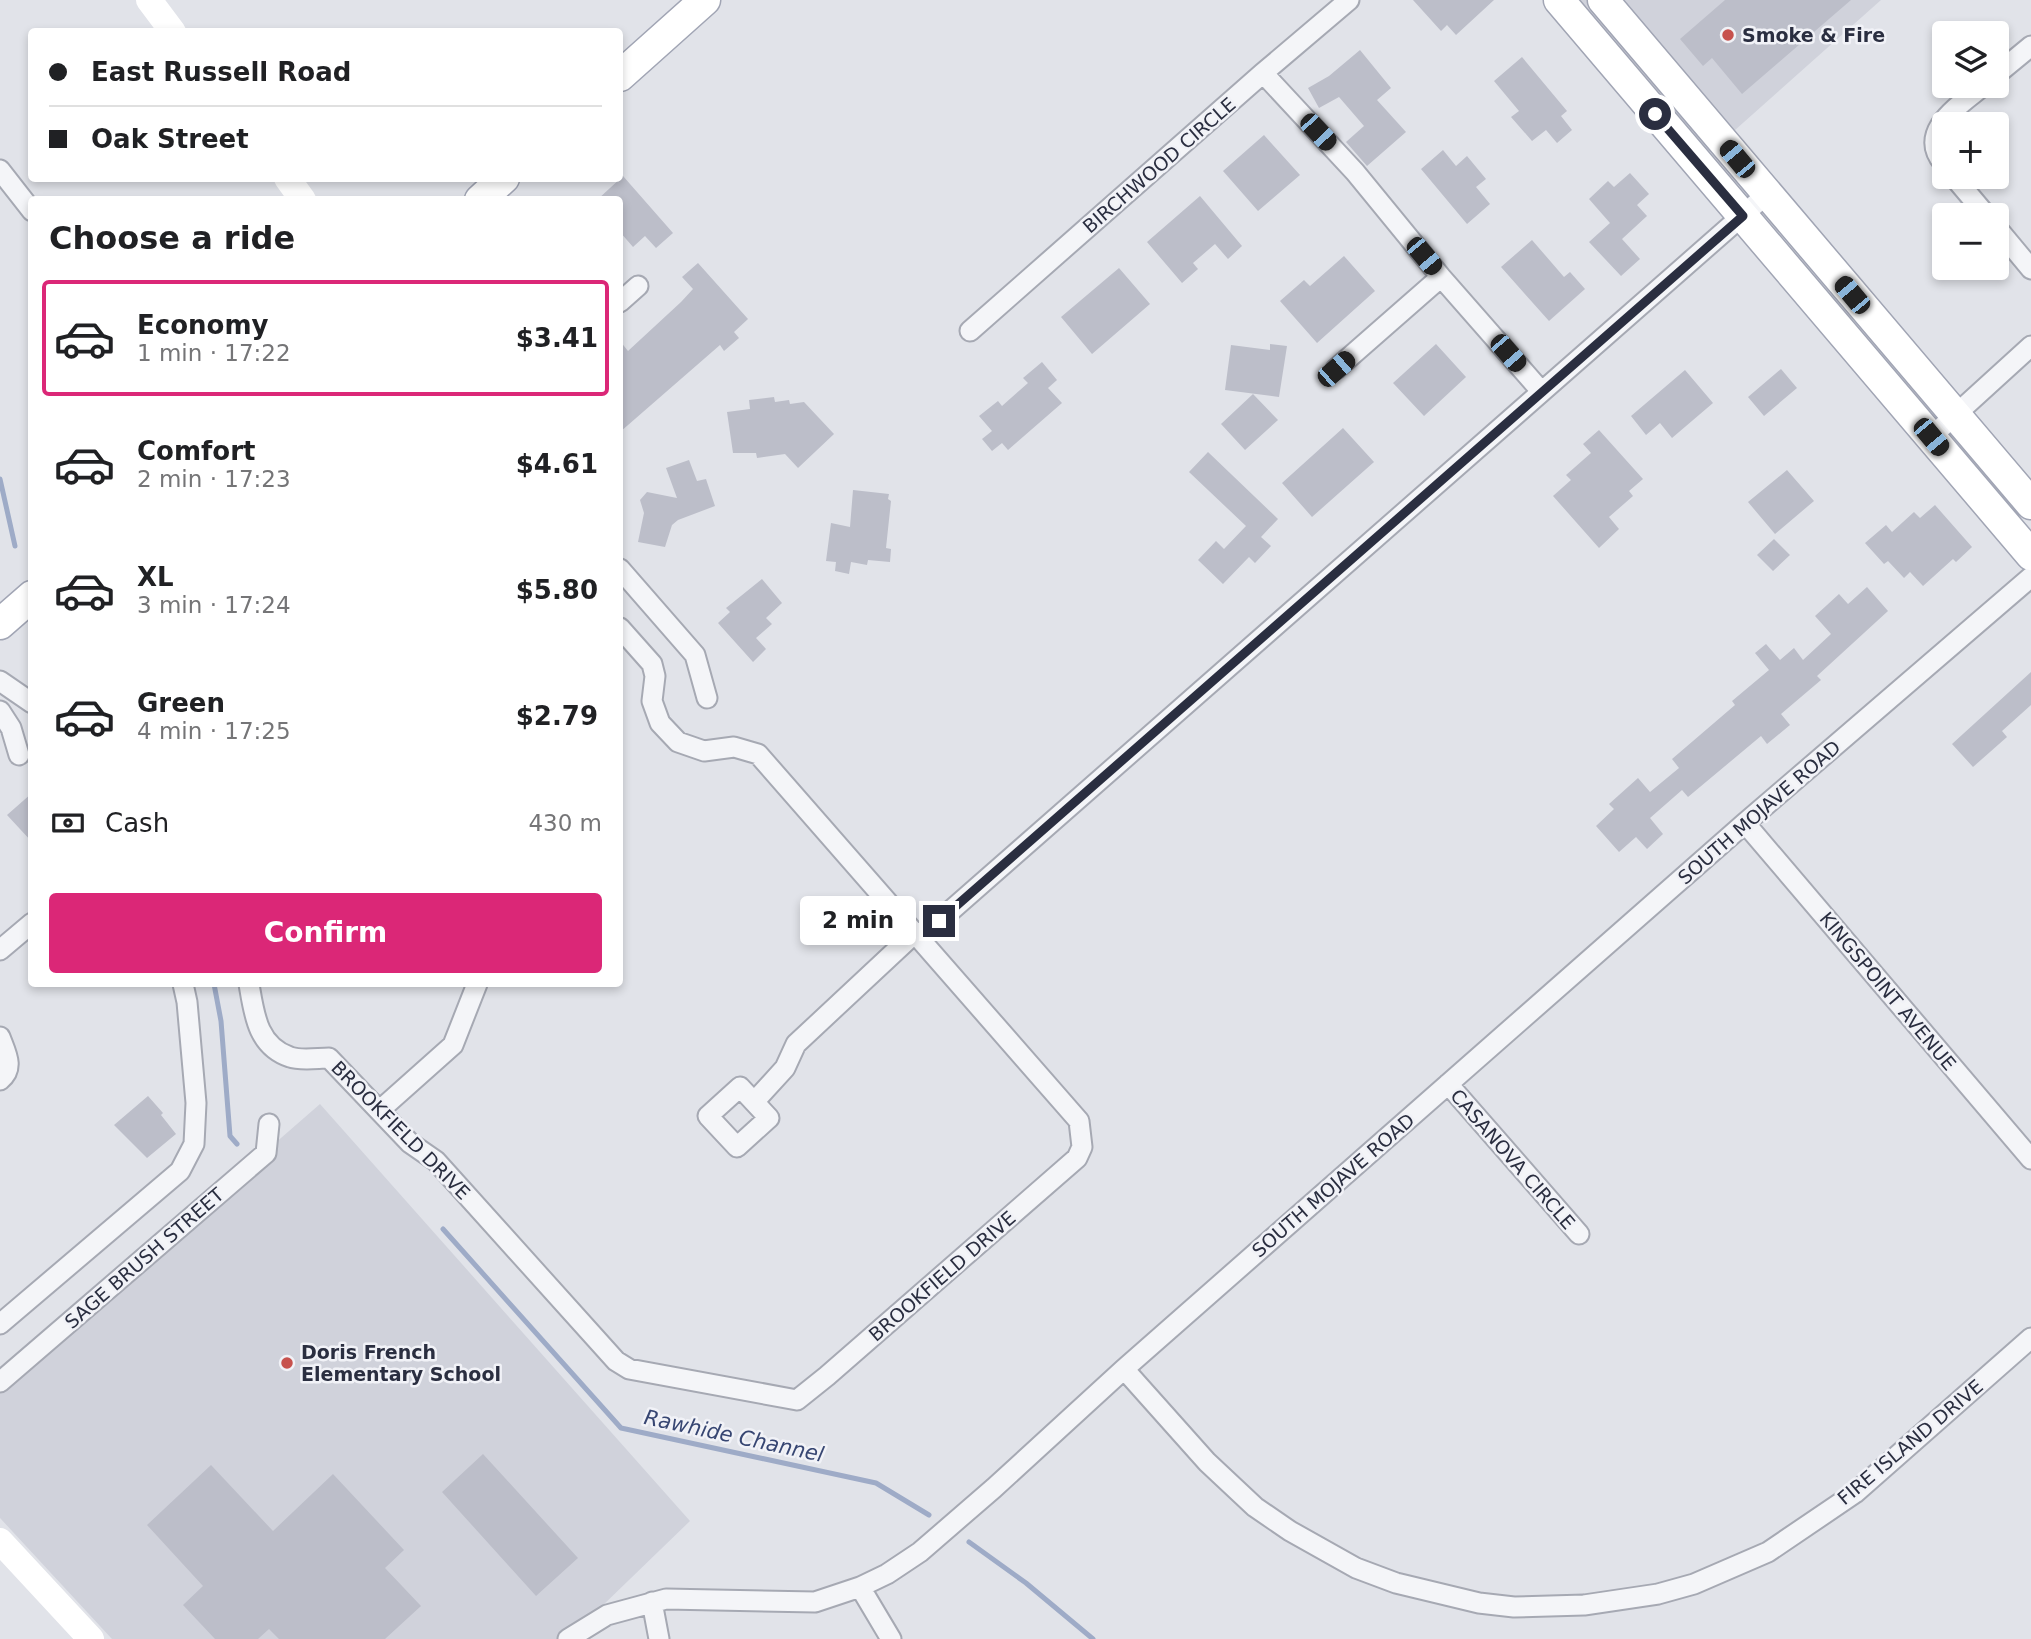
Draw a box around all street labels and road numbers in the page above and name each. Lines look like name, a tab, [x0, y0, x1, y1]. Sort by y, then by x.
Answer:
street label: BIRCHWOOD CIRCLE	[1078, 93, 1240, 237]
street label: SOUTH MOJAVE ROAD	[1673, 736, 1845, 888]
street label: KINGSPOINT AVENUE	[1815, 907, 1961, 1075]
street label: BROOKFIELD DRIVE	[327, 1056, 475, 1204]
street label: CASANOVA CIRCLE	[1446, 1084, 1580, 1234]
street label: SOUTH MOJAVE ROAD	[1247, 1109, 1419, 1261]
street label: SAGE BRUSH STREET	[60, 1183, 228, 1333]
street label: BROOKFIELD DRIVE	[864, 1206, 1020, 1346]
street label: FIRE ISLAND DRIVE	[1833, 1375, 1987, 1509]

